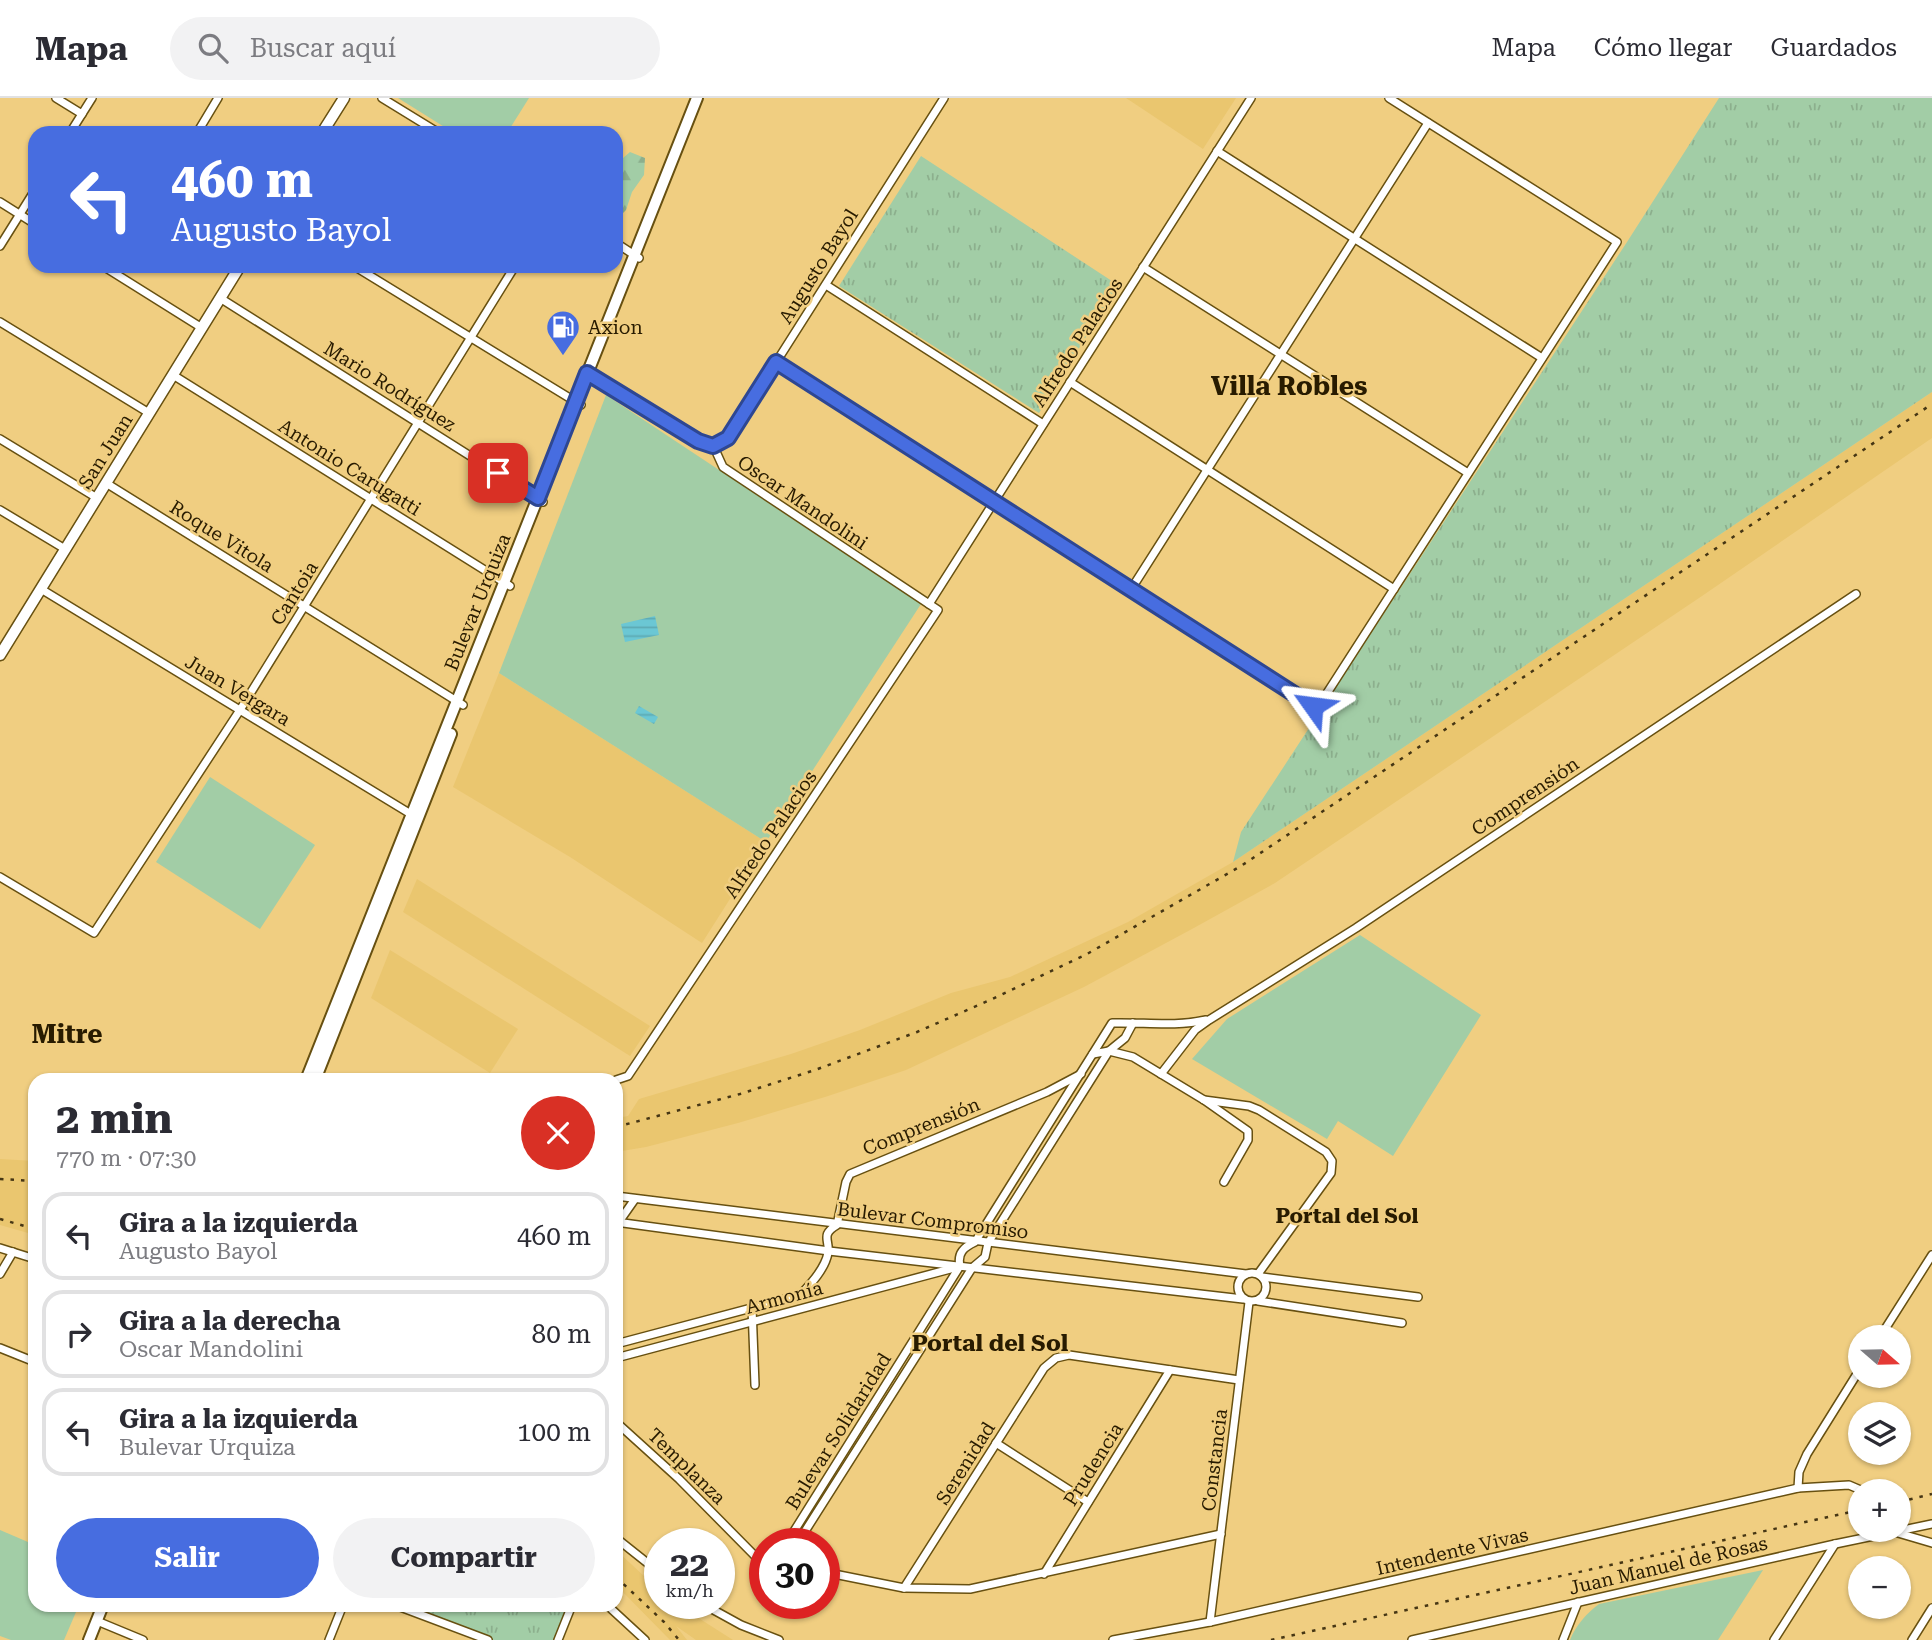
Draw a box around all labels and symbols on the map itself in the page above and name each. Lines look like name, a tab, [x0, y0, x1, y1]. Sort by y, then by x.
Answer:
street label: Augusto Bayol	[774, 205, 863, 328]
street label: Alfredo Palacios	[1027, 274, 1128, 411]
fuel station icon: Axion	[544, 308, 582, 357]
place label: Axion	[588, 316, 643, 339]
street label: Mario Rodríguez	[320, 337, 460, 436]
district label: Villa Robles	[1211, 371, 1367, 401]
street label: San Juan	[73, 409, 137, 493]
street label: Antonio Carugatti	[274, 414, 425, 521]
pin	[468, 443, 528, 503]
street label: Oscar Mandolini	[733, 450, 872, 554]
street label: Roque Vitola	[166, 495, 278, 578]
street label: Bulevar Urquiza	[440, 530, 516, 674]
street label: Cantoia	[266, 556, 323, 630]
street label: Juan Vergara	[181, 650, 295, 731]
position arrow	[1276, 669, 1350, 743]
street label: Comprensión	[1467, 752, 1583, 841]
street label: Alfredo Palacios	[719, 766, 822, 902]
district label: Mitre	[31, 1019, 103, 1049]
street label: Comprensión	[859, 1092, 983, 1160]
street label: Bulevar Compromiso	[836, 1197, 1030, 1244]
district label: Portal del Sol	[1276, 1204, 1419, 1228]
street label: Armonía	[743, 1276, 826, 1319]
north arrow	[1848, 1325, 1911, 1388]
district label: Portal del Sol	[912, 1330, 1069, 1357]
street label: Bulevar Solidaridad	[781, 1349, 896, 1514]
street label: Constancia	[1197, 1407, 1232, 1513]
street label: Serenidad	[931, 1418, 1000, 1509]
street label: Prudencia	[1059, 1418, 1128, 1510]
street label: Templanza	[643, 1424, 731, 1510]
street label: Intendente Vivas	[1374, 1523, 1530, 1580]
speed limit sign: 30	[749, 1528, 840, 1619]
street label: Juan Manuel de Rosas	[1567, 1531, 1770, 1600]

